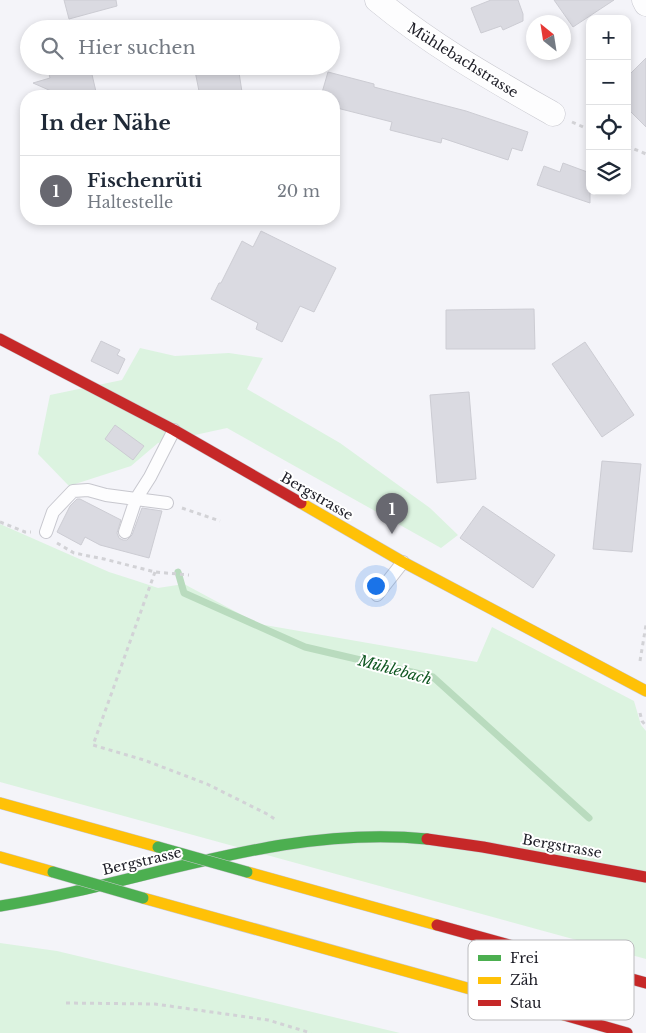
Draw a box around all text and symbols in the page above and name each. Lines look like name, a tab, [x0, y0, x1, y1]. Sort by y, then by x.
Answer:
north arrow	[526, 15, 571, 60]
map controls	[586, 15, 631, 195]
button: +	[586, 15, 631, 60]
street label: Mühlebachstrasse	[404, 19, 522, 101]
search box	[20, 20, 340, 75]
icon: search	[38, 34, 66, 62]
text: Hier suchen	[78, 36, 196, 59]
button: −	[586, 60, 631, 105]
button: locate	[586, 105, 631, 150]
text: In der Nähe	[40, 110, 171, 136]
button: layers	[586, 150, 631, 195]
text: Fischenrüti	[87, 169, 202, 192]
text: 1	[53, 181, 59, 201]
text: 20 m	[277, 181, 320, 201]
text: Haltestelle	[87, 192, 173, 212]
street label: Bergstrasse	[278, 468, 356, 524]
pin: 1	[376, 493, 408, 534]
your location	[363, 573, 389, 599]
water label: Mühlebach	[355, 650, 435, 689]
street label: Bergstrasse	[521, 830, 603, 862]
street label: Bergstrasse	[101, 843, 183, 879]
legend	[468, 940, 634, 1020]
text: Frei	[510, 949, 539, 967]
text: Zäh	[510, 971, 539, 989]
text: Stau	[510, 994, 542, 1012]

